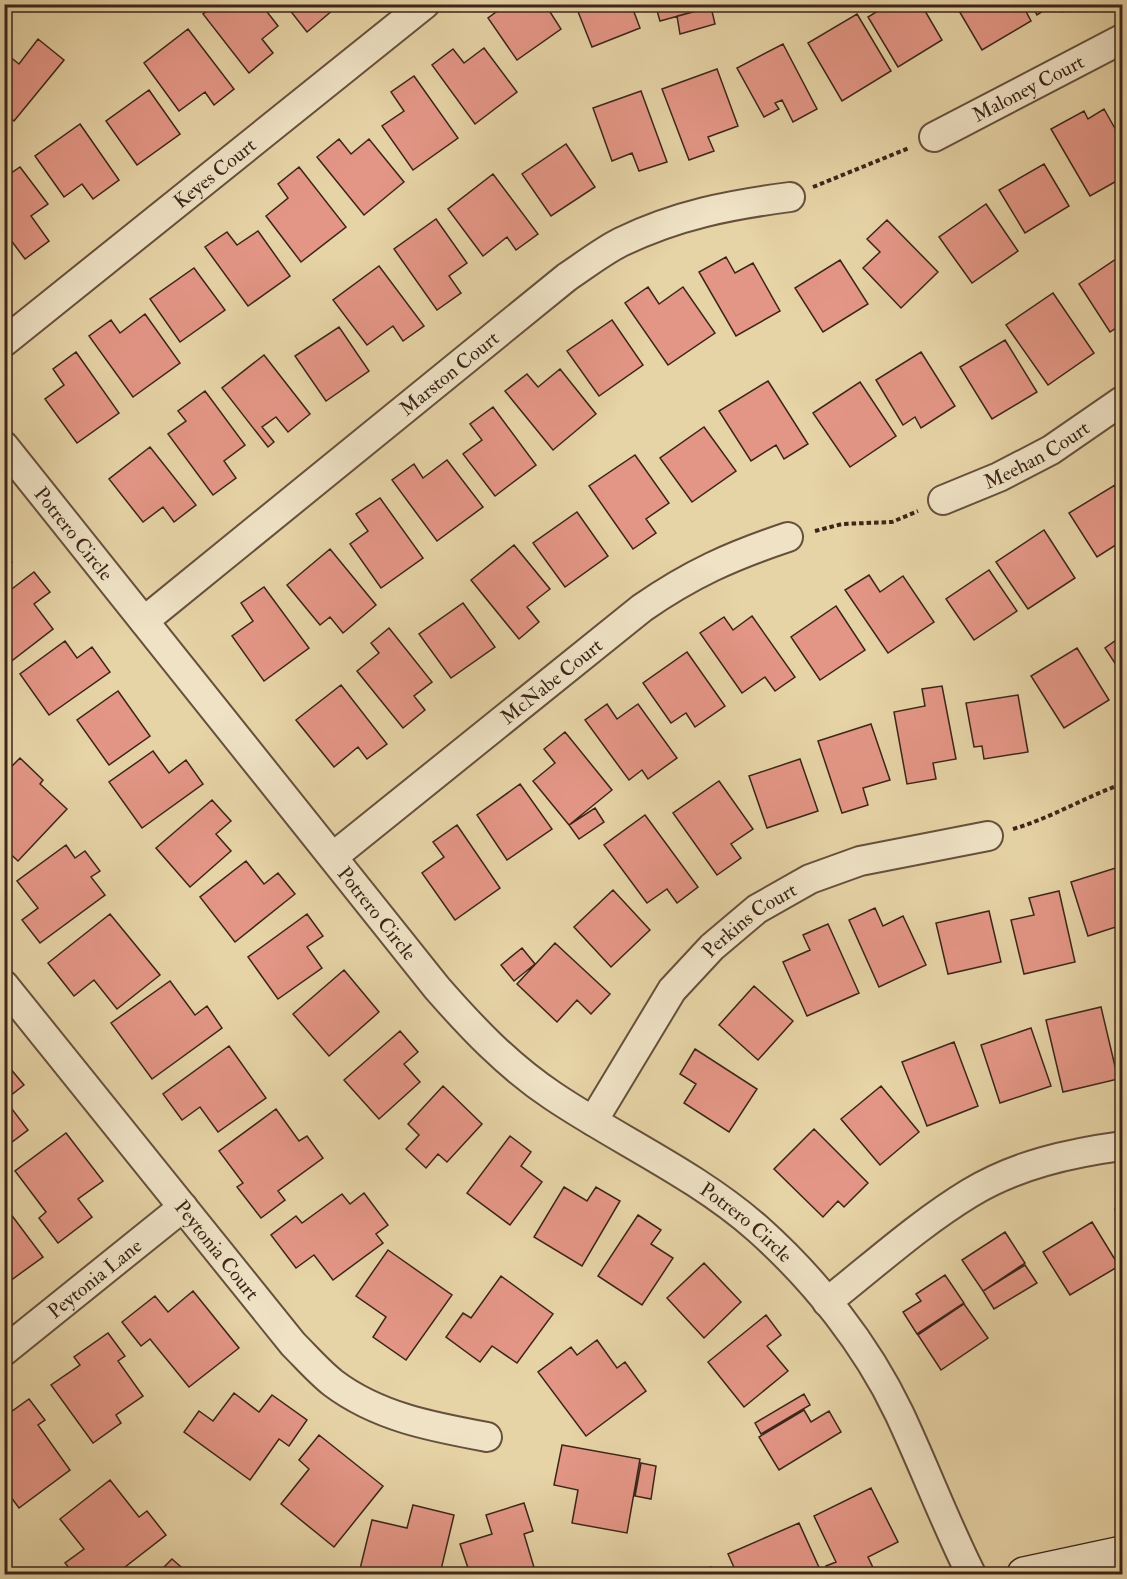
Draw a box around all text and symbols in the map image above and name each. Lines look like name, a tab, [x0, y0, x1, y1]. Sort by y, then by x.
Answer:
street label: Maloney Court	[968, 48, 1089, 127]
street label: Keyes Court	[168, 132, 261, 214]
street label: Marston Court	[394, 325, 504, 421]
street label: Meehan Court	[980, 415, 1094, 494]
street label: Potrero Circle	[29, 482, 119, 585]
street label: McNabe Court	[495, 632, 608, 730]
street label: Potrero Circle	[332, 861, 422, 965]
street label: Perkins Court	[696, 877, 801, 963]
street label: Potrero Circle	[695, 1176, 798, 1268]
street label: Peytonia Court	[169, 1195, 265, 1305]
street label: Peytonia Lane	[42, 1233, 147, 1324]

